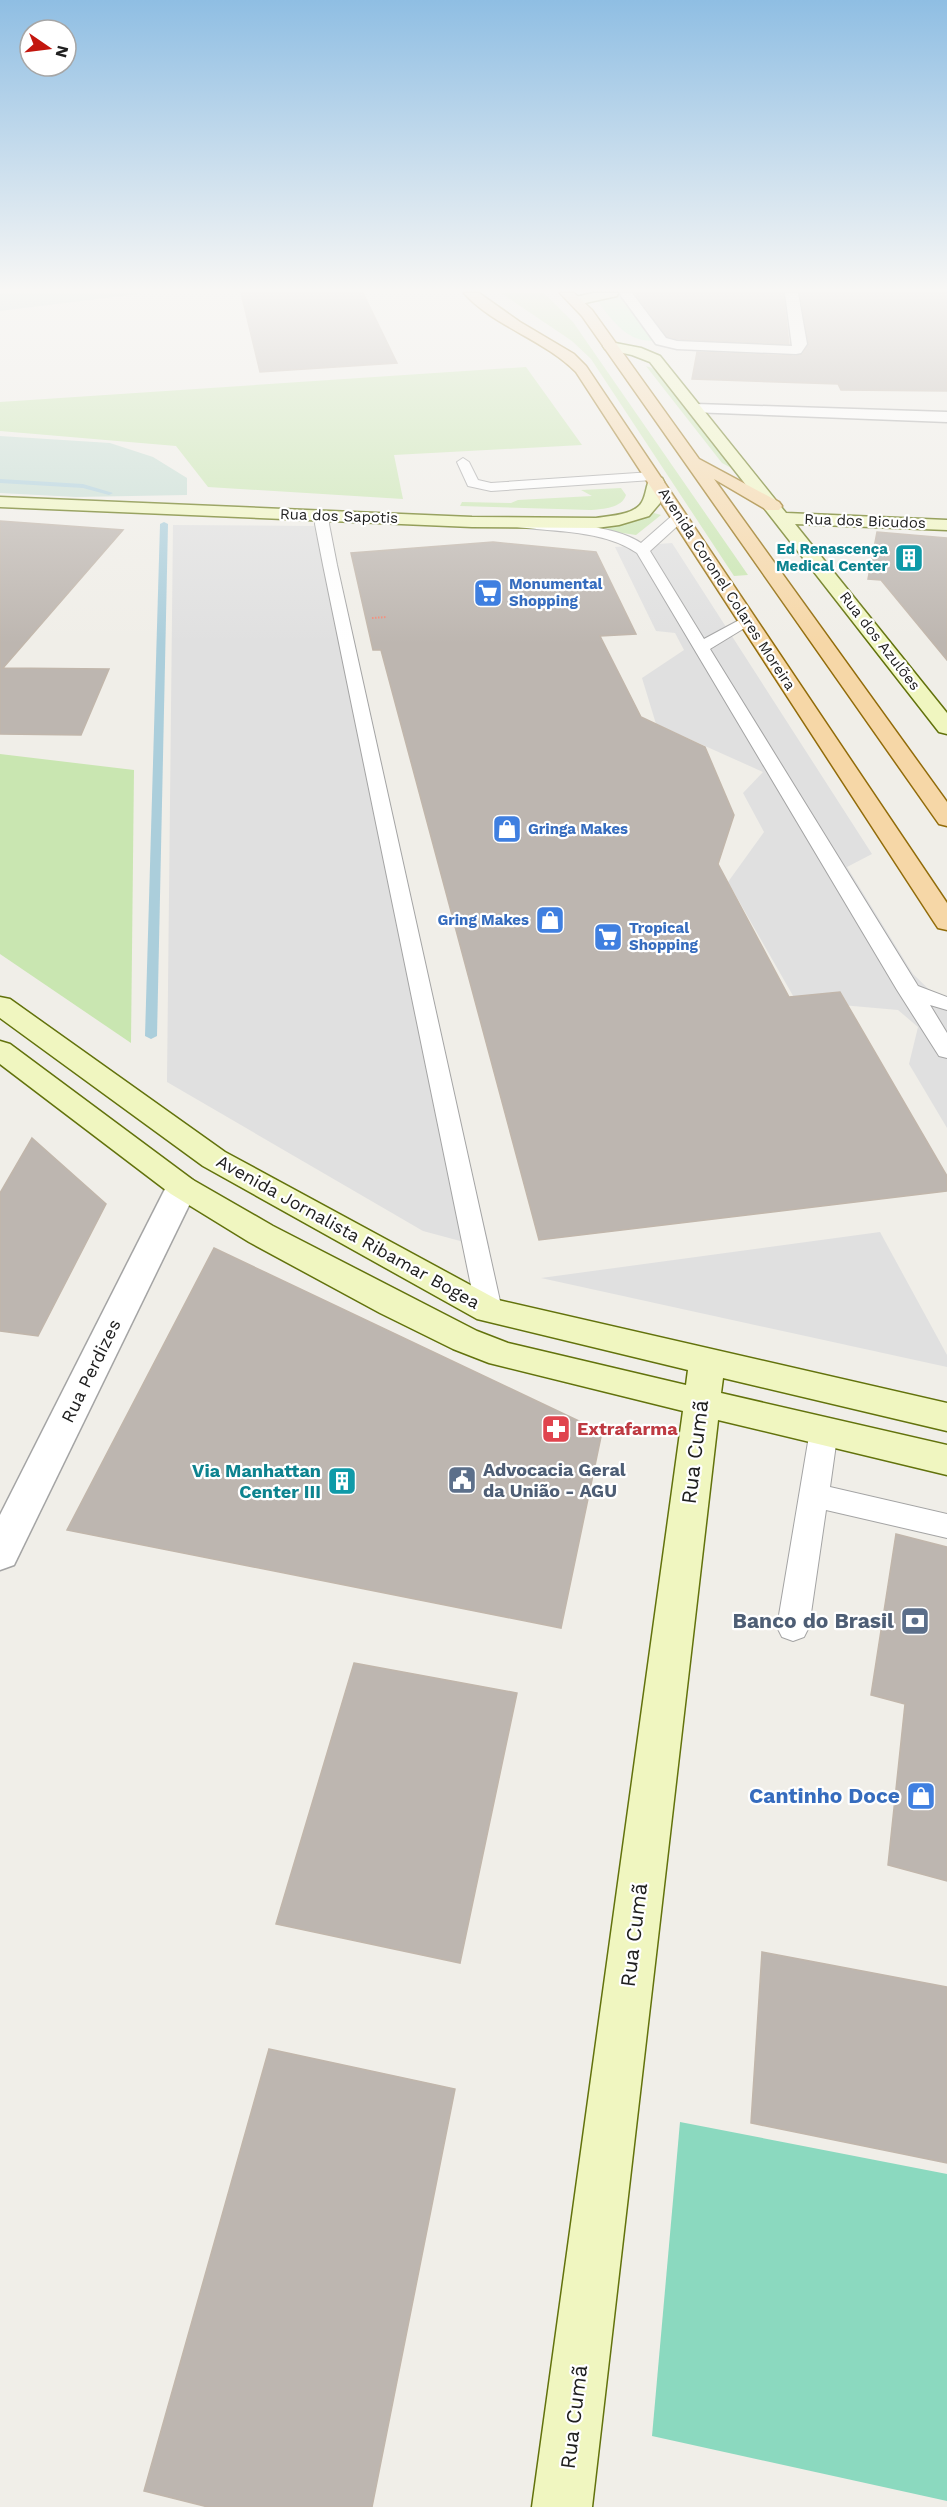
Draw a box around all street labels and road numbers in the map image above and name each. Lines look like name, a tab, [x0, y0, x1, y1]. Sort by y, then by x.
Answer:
street label: Avenida Coronel Colares Moreira	[655, 484, 800, 694]
street label: Rua dos Sapotis	[280, 505, 398, 527]
street label: Rua dos Bicudos	[804, 510, 926, 532]
street label: Rua dos Azulões	[836, 588, 924, 694]
street label: Avenida Jornalista Ribamar Bogea	[213, 1150, 484, 1313]
street label: Rua Perdizes	[56, 1316, 125, 1426]
street label: Rua Cumã	[676, 1398, 713, 1505]
street label: Rua Cumã	[615, 1881, 652, 1988]
street label: Rua Cumã	[555, 2363, 592, 2470]

